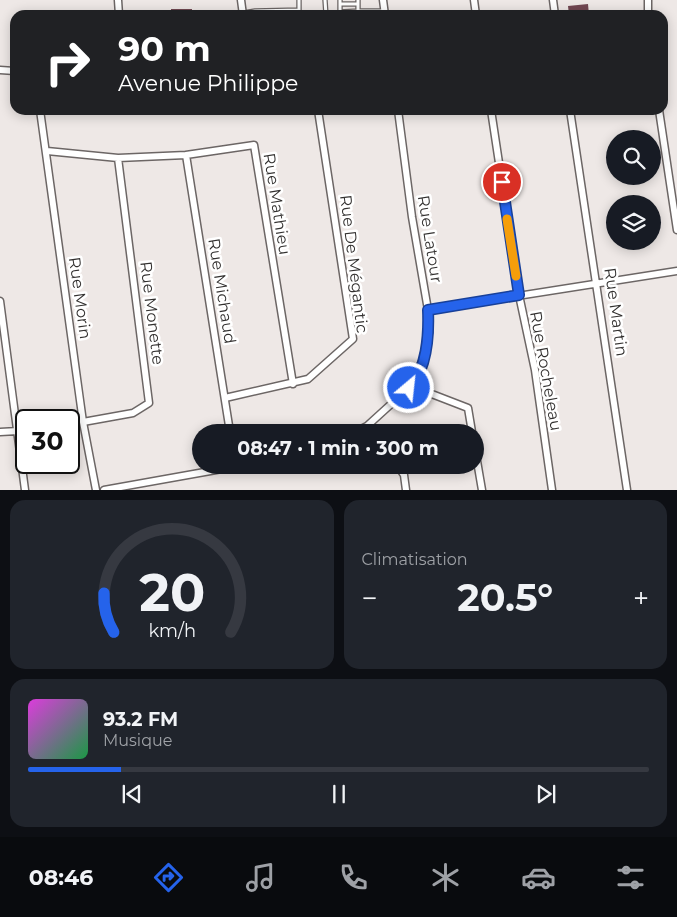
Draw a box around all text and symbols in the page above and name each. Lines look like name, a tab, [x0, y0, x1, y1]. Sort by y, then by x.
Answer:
text: 90 m	[118, 27, 211, 70]
icon: right	[35, 30, 100, 95]
text: Avenue Philippe	[118, 70, 298, 97]
map controls	[606, 130, 661, 250]
button: search	[606, 130, 661, 185]
street label: Rue Mathieu	[260, 152, 294, 256]
pin	[481, 161, 523, 203]
icon: arrive	[488, 168, 516, 196]
street label: Rue De Mégantic	[336, 194, 372, 334]
street label: Rue Latour	[414, 194, 446, 284]
button: layers	[606, 195, 661, 250]
street label: Rue Michaud	[204, 237, 240, 345]
street label: Rue Morin	[65, 256, 95, 340]
street label: Rue Monette	[136, 260, 168, 366]
street label: Rue Martin	[600, 267, 632, 357]
street label: Rue Rocheleau	[526, 310, 566, 432]
position arrow	[382, 361, 434, 413]
speed limit sign: 30	[15, 409, 80, 474]
text: 08:47 · 1 min · 300 m	[237, 437, 439, 460]
text: Climatisation	[362, 550, 468, 569]
text: 20	[139, 561, 205, 624]
text: 20.5°	[457, 574, 553, 621]
text: −	[362, 581, 378, 615]
text: +	[633, 581, 649, 615]
text: km/h	[148, 620, 196, 641]
text: 93.2 FM	[103, 708, 178, 731]
text: Musique	[103, 731, 172, 750]
icon: previous	[118, 780, 146, 808]
icon: pause	[325, 780, 353, 808]
icon: next	[532, 780, 560, 808]
icon: directions	[151, 860, 186, 895]
icon: music	[243, 860, 278, 895]
icon: phone	[336, 860, 371, 895]
icon: climate	[428, 860, 463, 895]
icon: car	[521, 860, 556, 895]
icon: filters	[613, 860, 648, 895]
text: 08:46	[29, 864, 93, 891]

